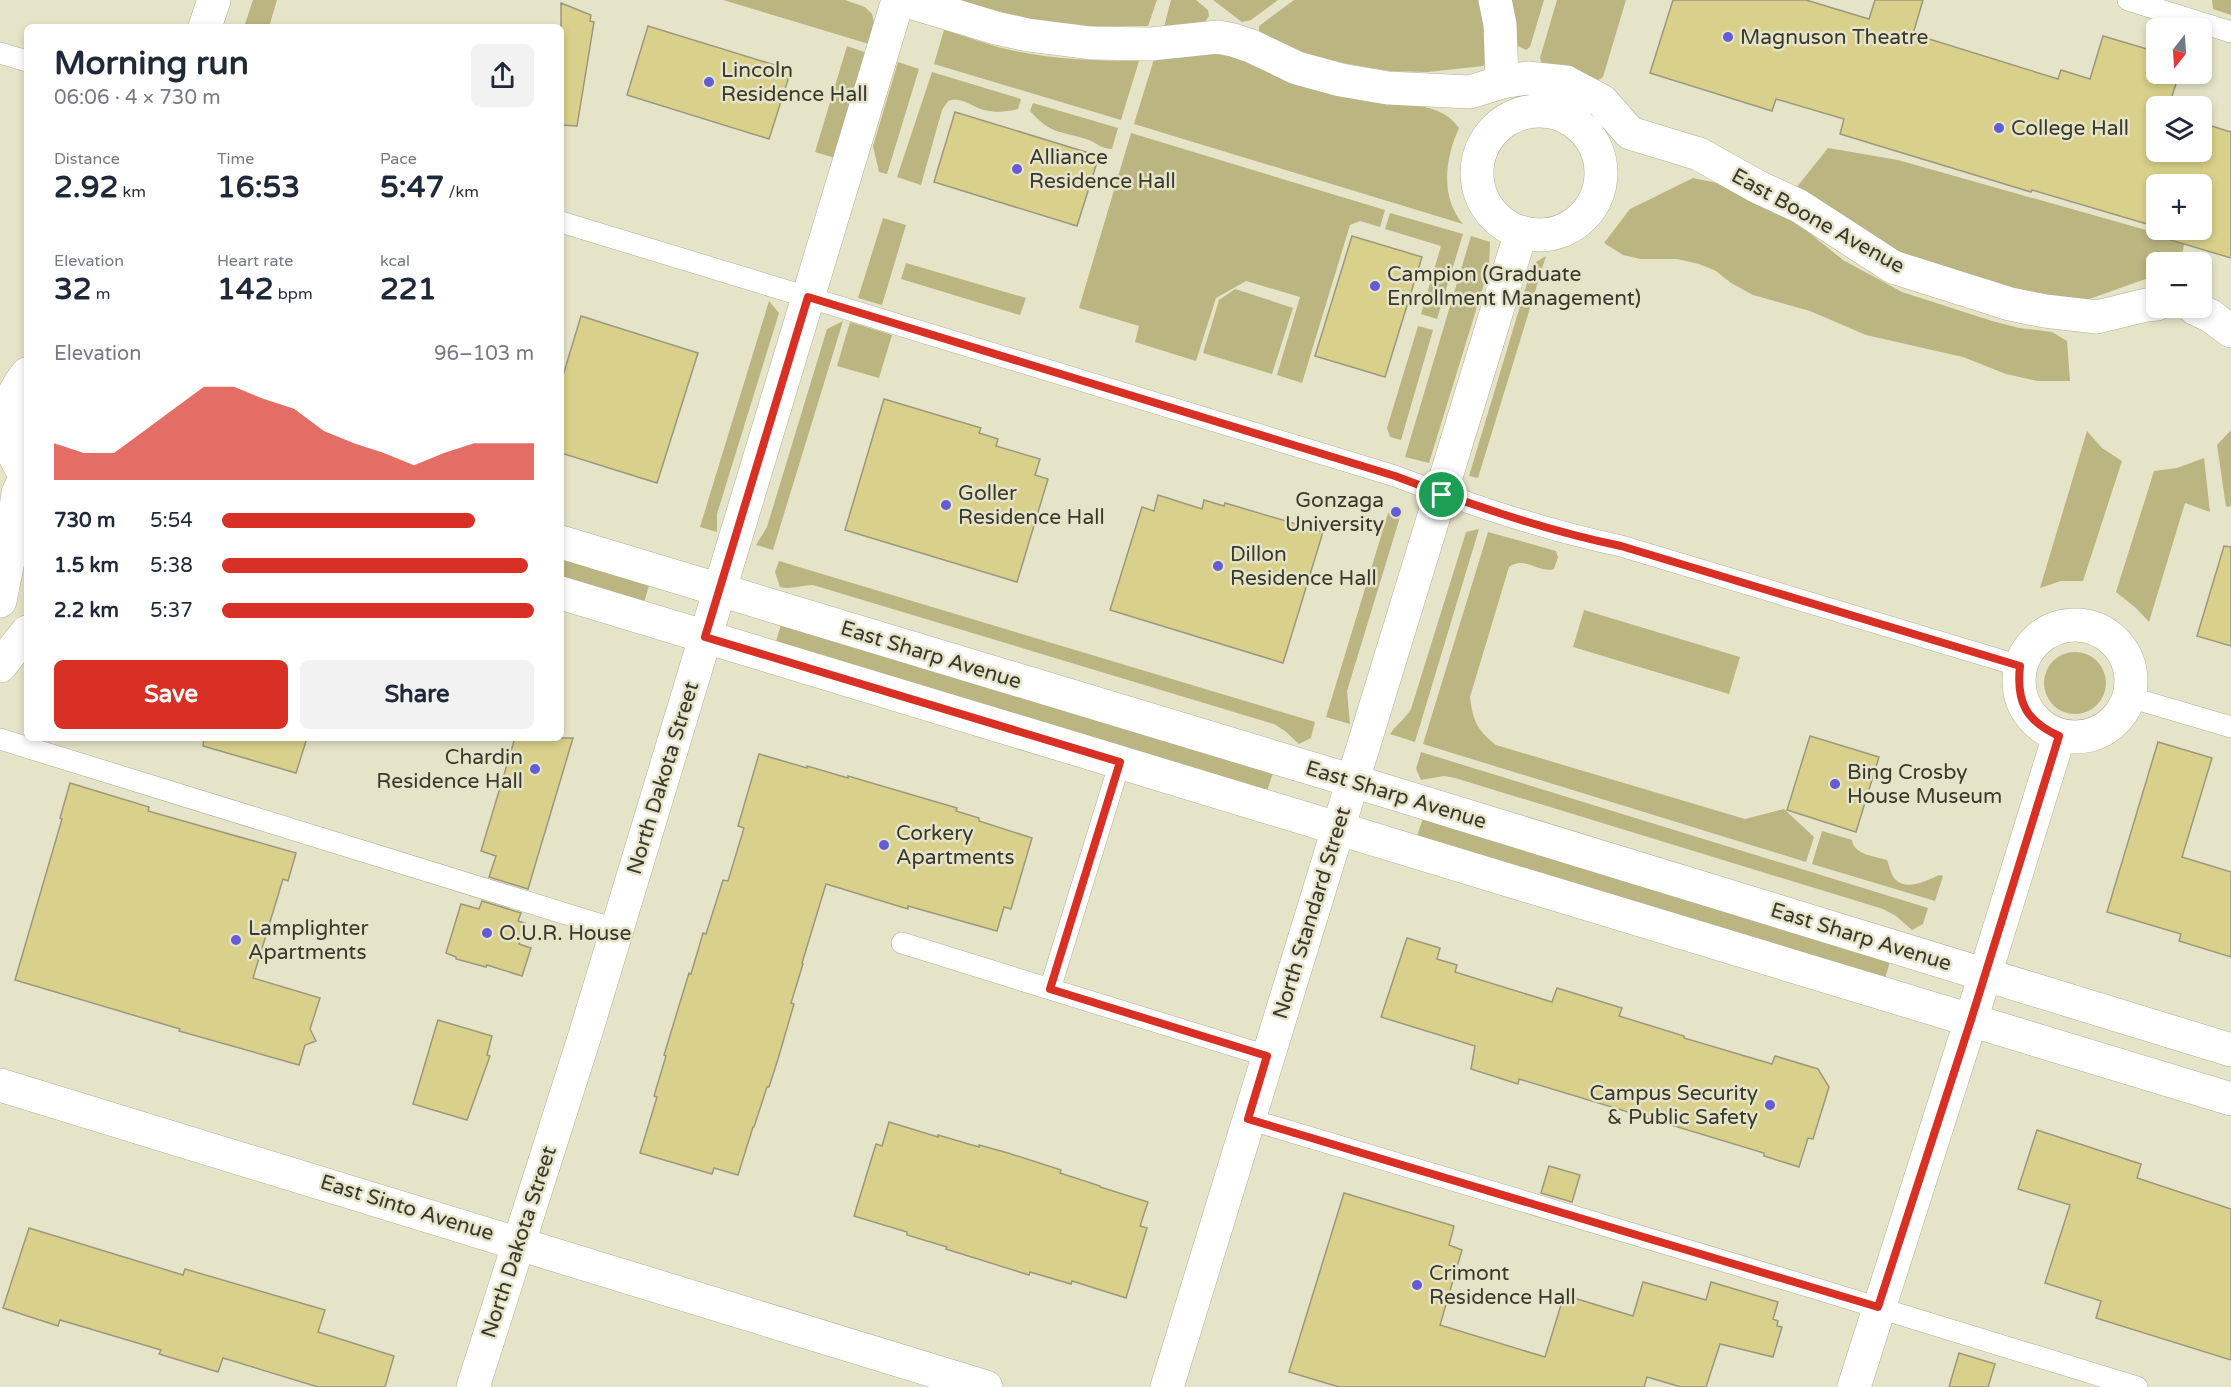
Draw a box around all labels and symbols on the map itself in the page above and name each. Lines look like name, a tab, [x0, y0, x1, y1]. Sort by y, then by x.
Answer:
north arrow	[2146, 18, 2212, 84]
place label: Magnuson Theatre	[1740, 25, 1929, 50]
marker: Magnuson Theatre	[1721, 30, 1735, 44]
place label: Lincoln Residence Hall	[721, 58, 868, 107]
marker: Lincoln Residence Hall	[702, 75, 716, 89]
place label: College Hall	[2011, 116, 2129, 141]
marker: College Hall	[1992, 121, 2006, 135]
place label: Alliance Residence Hall	[1029, 145, 1176, 194]
marker: Alliance Residence Hall	[1010, 162, 1024, 176]
street label: East Boone Avenue	[1727, 163, 1909, 279]
place label: Campion (Graduate Enrollment Management)	[1387, 262, 1641, 311]
marker: Campion (Graduate Enrollment Management)	[1368, 279, 1382, 293]
pin	[1416, 469, 1467, 520]
place label: Goller Residence Hall	[958, 481, 1105, 530]
place label: Gonzaga University	[1285, 488, 1384, 537]
marker: Goller Residence Hall	[939, 498, 953, 512]
marker: Gonzaga University	[1389, 505, 1403, 519]
place label: Dillon Residence Hall	[1230, 542, 1377, 591]
marker: Dillon Residence Hall	[1211, 559, 1225, 573]
street label: East Sharp Avenue	[838, 616, 1025, 694]
street label: North Dakota Street	[622, 679, 704, 877]
place label: Chardin Residence Hall	[376, 745, 523, 794]
street label: East Sharp Avenue	[1303, 756, 1490, 834]
place label: Bing Crosby House Museum	[1847, 760, 2002, 809]
marker: Chardin Residence Hall	[528, 762, 542, 776]
marker: Bing Crosby House Museum	[1828, 777, 1842, 791]
street label: North Standard Street	[1268, 804, 1356, 1022]
place label: Corkery Apartments	[896, 821, 1014, 870]
marker: Corkery Apartments	[877, 838, 891, 852]
street label: East Sharp Avenue	[1768, 898, 1955, 976]
place label: Lamplighter Apartments	[248, 916, 368, 965]
place label: O.U.R. House	[499, 921, 631, 946]
marker: O.U.R. House	[480, 926, 494, 940]
marker: Lamplighter Apartments	[229, 933, 243, 947]
place label: Campus Security & Public Safety	[1589, 1081, 1758, 1130]
marker: Campus Security & Public Safety	[1763, 1098, 1777, 1112]
street label: North Dakota Street	[476, 1143, 562, 1341]
street label: East Sinto Avenue	[317, 1170, 497, 1246]
place label: Crimont Residence Hall	[1429, 1261, 1576, 1310]
marker: Crimont Residence Hall	[1410, 1278, 1424, 1292]

